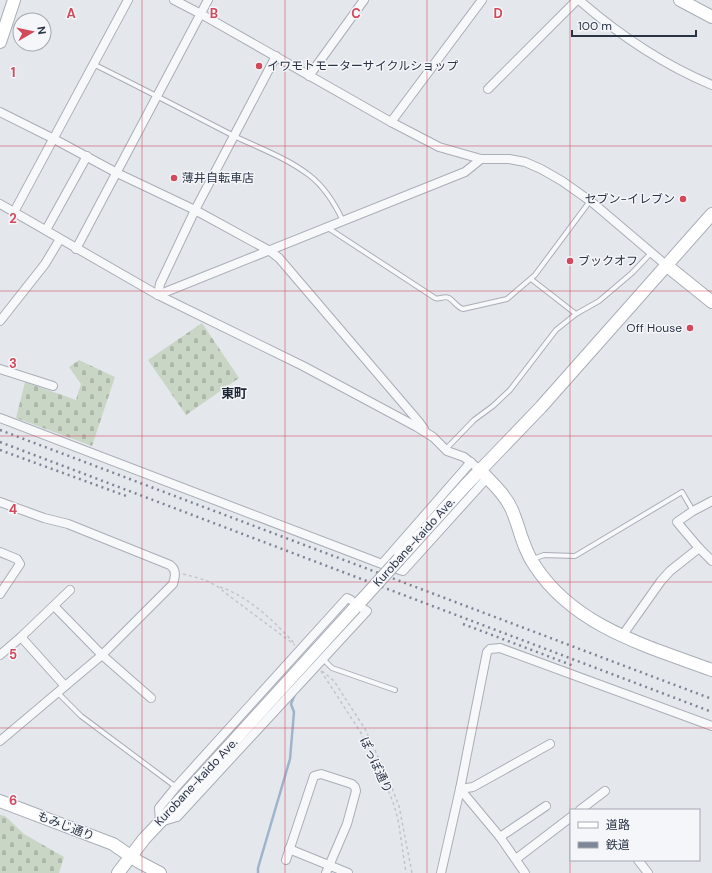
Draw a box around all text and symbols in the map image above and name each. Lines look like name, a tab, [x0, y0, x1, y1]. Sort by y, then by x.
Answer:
text: A	[66, 5, 76, 22]
text: B	[210, 5, 218, 22]
text: C	[351, 5, 361, 22]
text: D	[493, 5, 503, 22]
north arrow	[12, 12, 52, 52]
scale bar	[572, 12, 696, 38]
text: 100 m	[578, 18, 612, 34]
text: N	[34, 25, 49, 35]
place label: イワモトモーターサイクルショップ	[267, 58, 458, 74]
marker: イワモトモーターサイクルショップ	[254, 61, 264, 71]
text: 1	[11, 64, 15, 81]
place label: 薄井自転車店	[182, 170, 254, 186]
marker: 薄井自転車店	[169, 173, 179, 183]
place label: セブン-イレブン	[585, 191, 675, 207]
marker: セブン-イレブン	[678, 194, 688, 204]
text: 2	[9, 210, 17, 227]
place label: ブックオフ	[578, 253, 638, 269]
marker: ブックオフ	[565, 256, 575, 266]
place label: Off House	[626, 320, 682, 336]
marker: Off House	[685, 323, 695, 333]
text: 3	[9, 355, 17, 372]
district label: 東町	[221, 385, 247, 402]
street label: Kurobane-kaido Ave.	[370, 494, 458, 590]
text: 4	[9, 501, 17, 518]
text: 5	[9, 646, 17, 663]
street label: Kurobane-kaido Ave.	[151, 734, 241, 830]
street label: ぽっぽ通り	[356, 734, 396, 796]
text: 6	[9, 792, 17, 809]
street label: もみじ通り	[35, 808, 97, 844]
legend	[570, 809, 700, 861]
text: 道路	[606, 817, 630, 833]
text: 鉄道	[606, 837, 630, 853]

